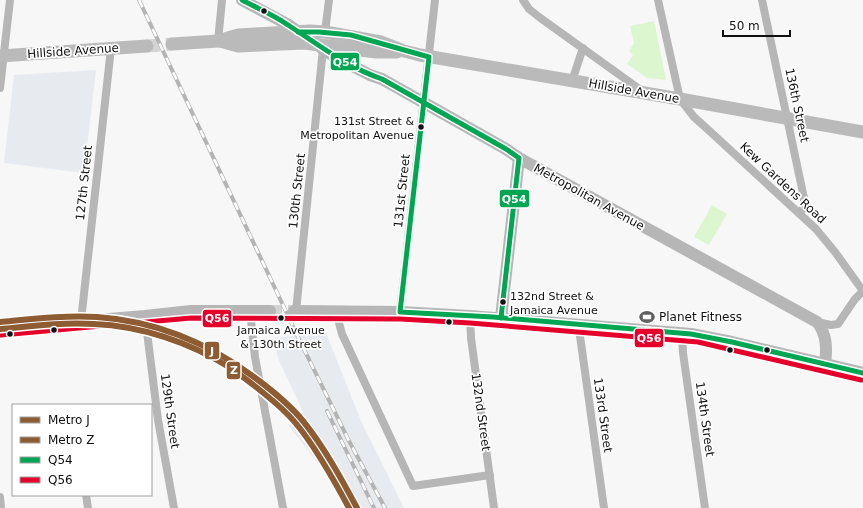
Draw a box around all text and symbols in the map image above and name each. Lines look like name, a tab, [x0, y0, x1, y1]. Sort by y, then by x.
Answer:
unlabelled marker	[259, 6, 269, 16]
scale bar	[723, 12, 790, 38]
text: 50 m	[729, 19, 760, 33]
street label: Hillside Avenue	[27, 41, 119, 61]
line badge: Q54	[330, 52, 360, 71]
text: Q54	[333, 56, 358, 69]
street label: 136th Street	[782, 67, 812, 144]
street label: Hillside Avenue	[587, 76, 681, 106]
place label: 131st Street & Metropolitan Avenue	[300, 115, 414, 142]
marker: 131st Street & Metropolitan Avenue	[416, 122, 426, 132]
street label: Kew Gardens Road	[737, 140, 829, 226]
street label: 127th Street	[73, 144, 95, 221]
street label: 130th Street	[286, 152, 308, 229]
street label: 131st Street	[391, 153, 413, 229]
street label: Metropolitan Avenue	[531, 161, 647, 233]
line badge: Q54	[499, 189, 530, 208]
text: Q54	[502, 193, 527, 206]
place label: 132nd Street & Jamaica Avenue	[509, 290, 598, 317]
marker: 132nd Street & Jamaica Avenue	[498, 297, 508, 307]
sports icon: Planet Fitness	[638, 308, 656, 326]
line badge: Q56	[202, 309, 232, 328]
place label: Planet Fitness	[659, 310, 742, 324]
text: Q56	[205, 312, 230, 325]
marker: Jamaica Avenue & 130th Street	[276, 313, 286, 323]
unlabelled marker	[444, 317, 454, 327]
place label: Jamaica Avenue & 130th Street	[236, 324, 325, 351]
unlabelled marker	[49, 325, 59, 335]
line badge: Q56	[634, 328, 664, 348]
unlabelled marker	[5, 329, 15, 339]
text: Q56	[637, 332, 662, 345]
line badge: J	[204, 341, 220, 360]
text: J	[209, 345, 214, 358]
unlabelled marker	[725, 345, 735, 355]
unlabelled marker	[762, 345, 772, 355]
line badge: Z	[226, 361, 241, 380]
text: Z	[230, 364, 238, 377]
street label: 132nd Street	[469, 372, 493, 452]
street label: 129th Street	[158, 373, 182, 450]
street label: 133rd Street	[591, 377, 615, 454]
street label: 134th Street	[693, 381, 717, 458]
legend	[12, 404, 152, 496]
text: Metro J	[48, 413, 90, 427]
text: Metro Z	[48, 433, 95, 447]
text: Q54	[48, 453, 73, 467]
text: Q56	[48, 473, 73, 487]

